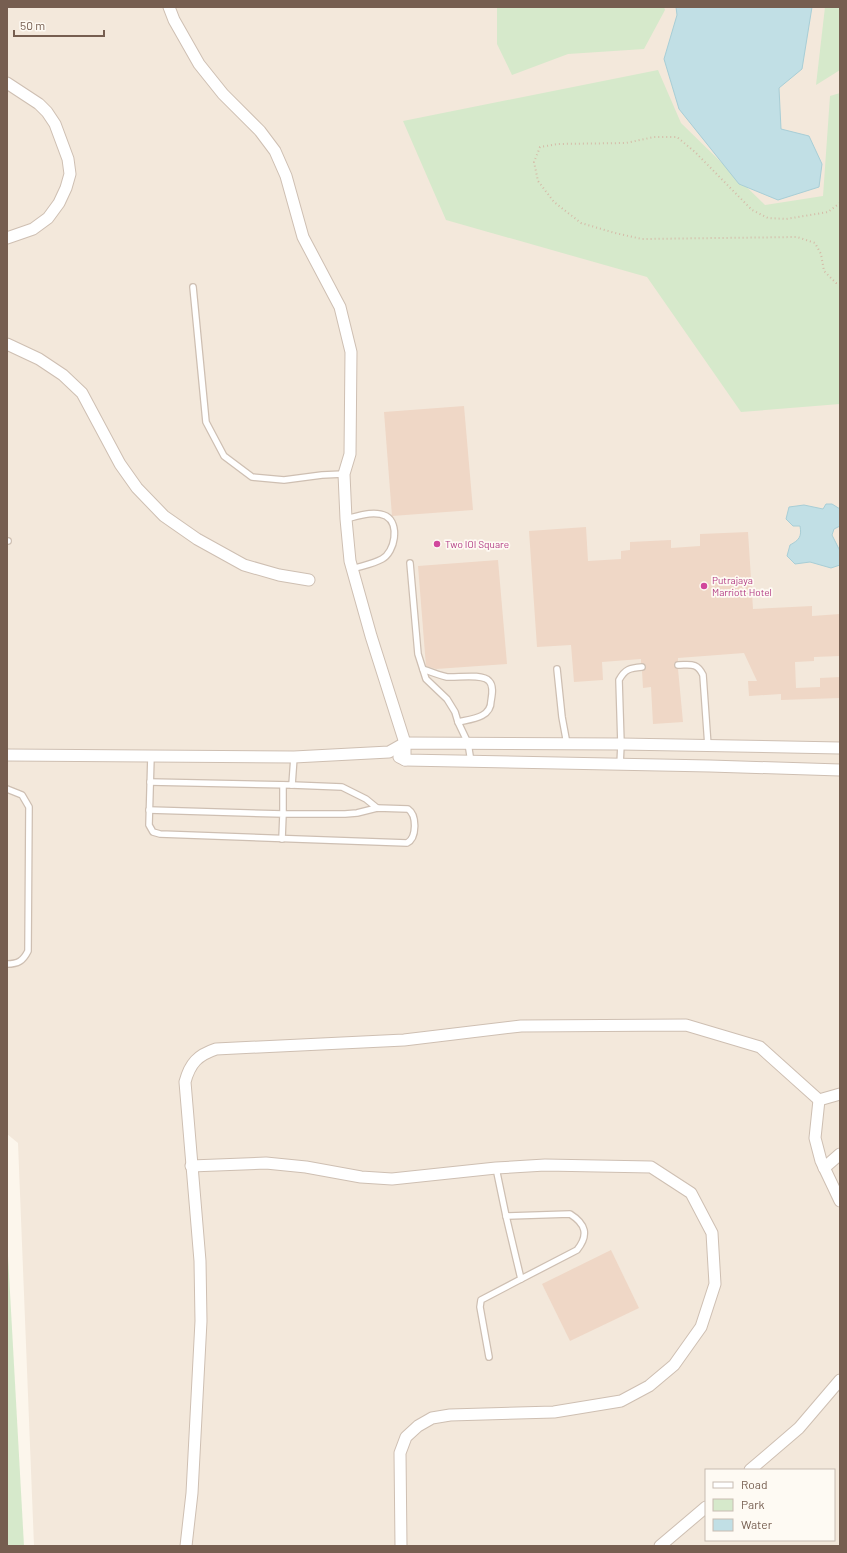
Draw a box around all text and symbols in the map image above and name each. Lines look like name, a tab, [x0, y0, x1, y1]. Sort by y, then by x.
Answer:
scale bar	[14, 12, 104, 38]
text: 50 m	[20, 18, 45, 32]
place label: Two IOI Square	[445, 538, 509, 550]
marker: Two IOI Square	[432, 539, 442, 549]
place label: Putrajaya Marriott Hotel	[712, 574, 772, 598]
marker: Putrajaya Marriott Hotel	[699, 581, 709, 591]
legend	[705, 1469, 835, 1541]
text: Road	[741, 1477, 768, 1491]
text: Park	[741, 1497, 765, 1511]
text: Water	[741, 1517, 773, 1531]

